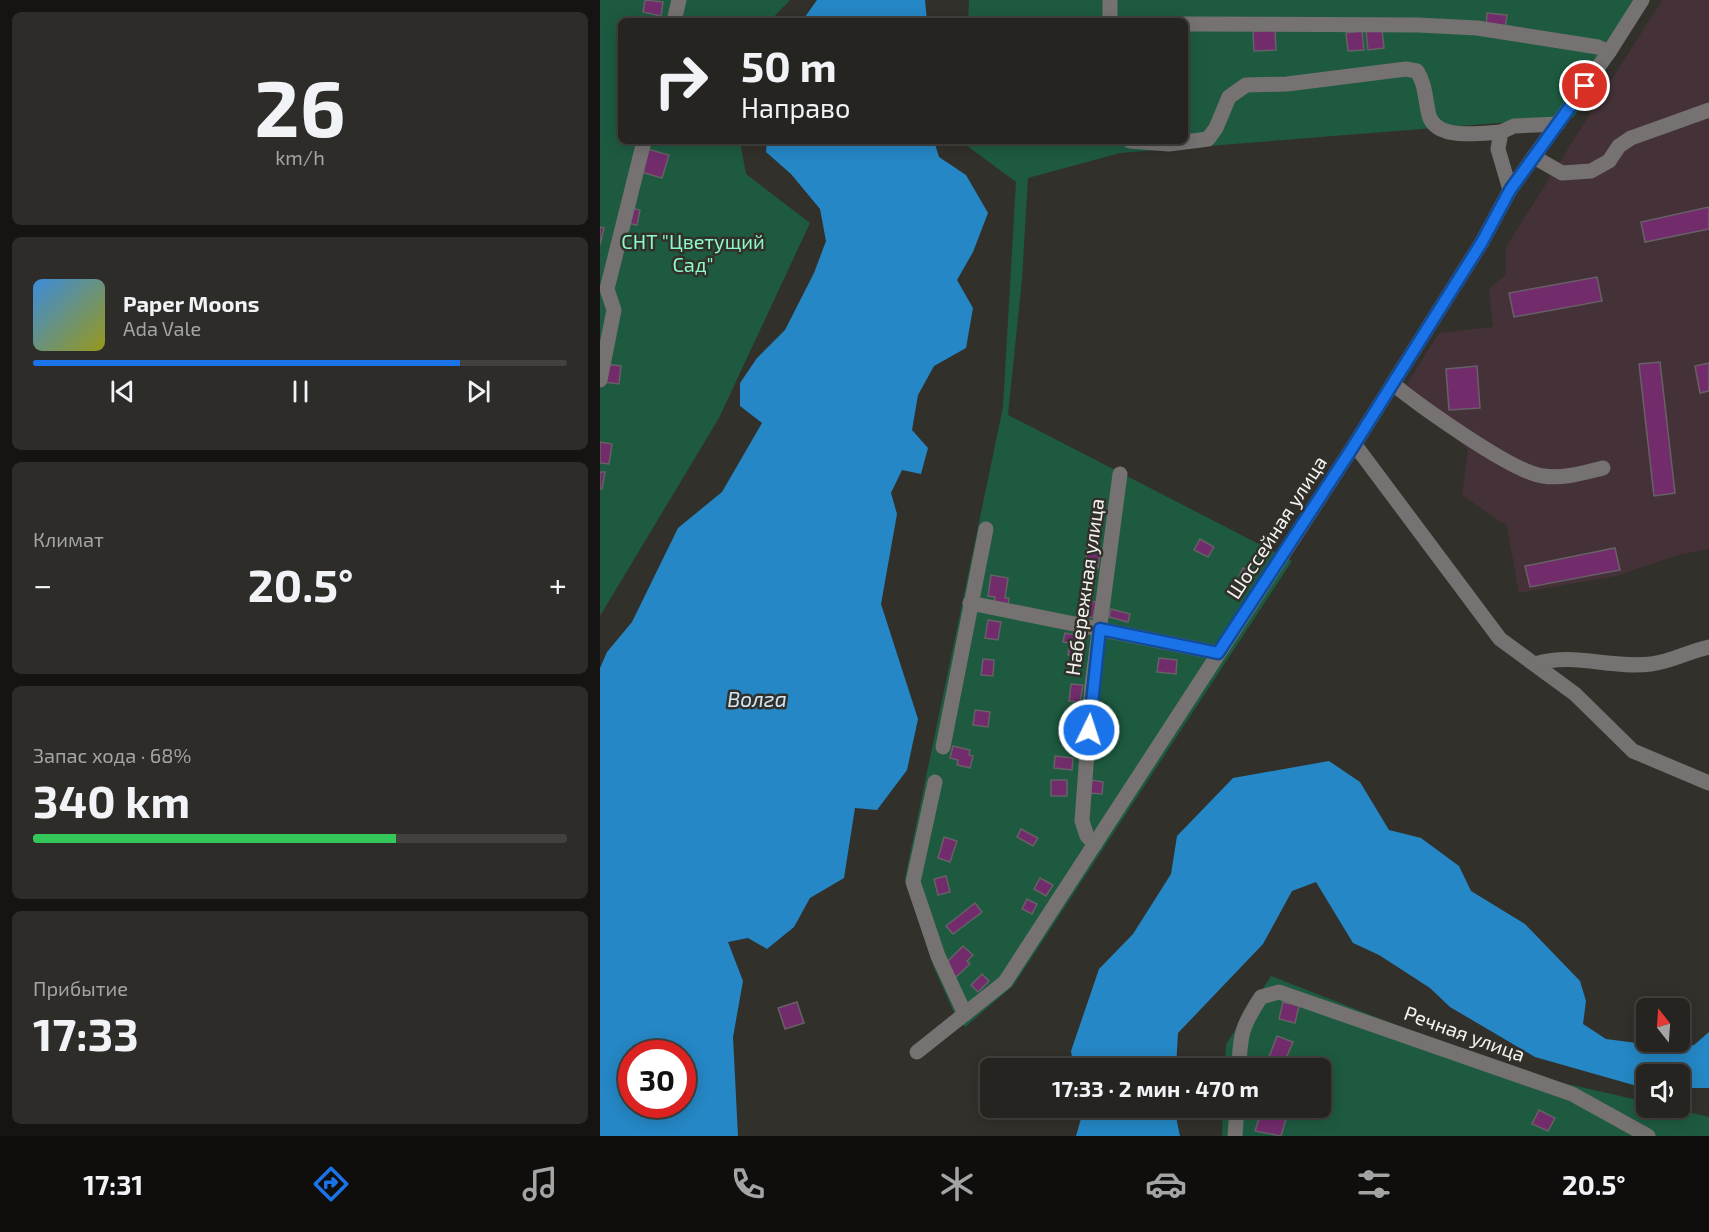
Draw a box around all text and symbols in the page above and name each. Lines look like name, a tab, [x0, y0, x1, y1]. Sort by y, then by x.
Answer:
text: 50 m	[741, 40, 837, 90]
icon: right	[642, 42, 720, 120]
text: 26	[254, 59, 346, 153]
pin	[1559, 60, 1610, 111]
icon: arrive	[1568, 69, 1601, 102]
text: Направо	[741, 91, 850, 123]
text: km/h	[275, 145, 325, 169]
park label: СНТ "Цветущий Сад"	[621, 229, 765, 276]
text: Paper Moons	[123, 290, 259, 316]
text: Ada Vale	[123, 316, 201, 340]
icon: previous	[106, 375, 139, 408]
icon: pause	[284, 375, 317, 408]
icon: next	[462, 375, 495, 408]
street label: Шоссейная улица	[1221, 451, 1332, 604]
street label: Набережная улица	[1060, 497, 1109, 677]
text: Климат	[33, 527, 104, 551]
text: 20.5°	[248, 557, 353, 611]
text: −	[33, 564, 52, 604]
text: +	[549, 564, 567, 604]
water label: Волга	[727, 686, 787, 711]
position arrow	[1057, 698, 1121, 762]
text: Запас хода · 68%	[33, 743, 191, 767]
text: 340 km	[33, 773, 190, 827]
text: Прибытие	[33, 976, 128, 1000]
north arrow	[1636, 998, 1690, 1052]
map controls	[1636, 998, 1690, 1118]
street label: Речная улица	[1401, 1000, 1529, 1067]
text: 17:33	[33, 1006, 139, 1060]
speed limit sign: 30	[618, 1040, 696, 1118]
button: sound	[1636, 1064, 1690, 1118]
text: 17:33 · 2 мин · 470 m	[1052, 1075, 1259, 1101]
icon: directions	[310, 1163, 352, 1205]
icon: music	[519, 1163, 561, 1205]
icon: phone	[727, 1163, 769, 1205]
icon: climate	[936, 1163, 978, 1205]
icon: car	[1145, 1163, 1187, 1205]
icon: filters	[1353, 1163, 1395, 1205]
text: 17:31	[83, 1168, 143, 1200]
text: 20.5°	[1562, 1168, 1626, 1200]

